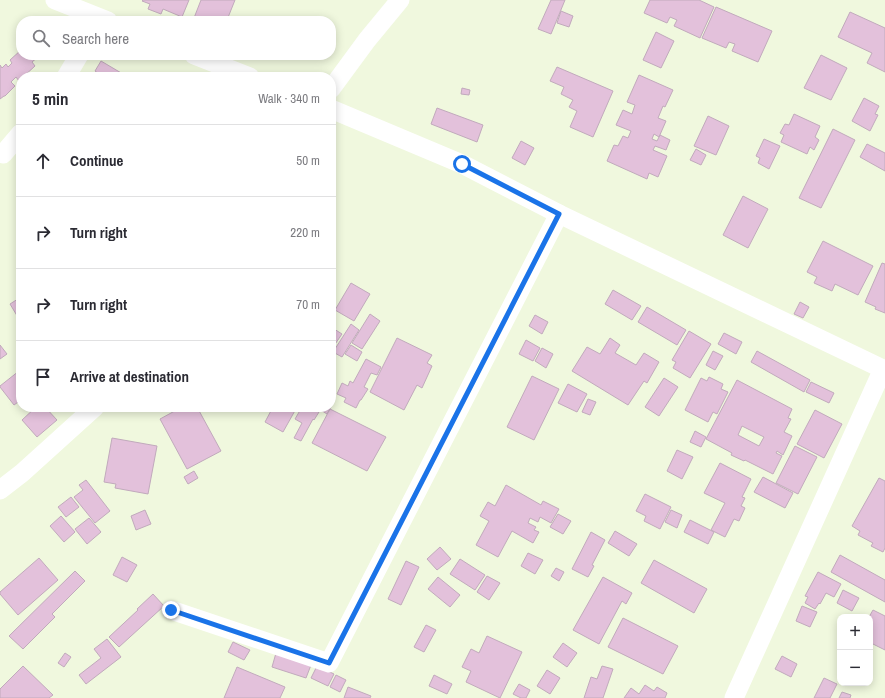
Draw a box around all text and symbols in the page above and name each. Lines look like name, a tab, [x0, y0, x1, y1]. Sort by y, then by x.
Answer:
search box	[16, 16, 336, 60]
icon: search	[30, 27, 52, 49]
text: Search here	[62, 28, 129, 49]
text: 5 min	[32, 87, 68, 110]
text: Walk · 340 m	[258, 90, 320, 107]
icon: ahead	[32, 150, 54, 172]
text: Continue	[70, 150, 123, 171]
text: 50 m	[296, 152, 320, 169]
route start	[453, 155, 471, 173]
icon: right	[32, 222, 54, 244]
text: Turn right	[70, 222, 127, 243]
text: 220 m	[290, 224, 320, 241]
icon: right	[32, 294, 54, 316]
text: Turn right	[70, 294, 127, 315]
text: 70 m	[296, 296, 320, 313]
icon: arrive	[32, 366, 54, 388]
text: Arrive at destination	[70, 366, 189, 387]
route end	[162, 601, 180, 619]
map controls	[837, 614, 873, 686]
button: +	[837, 614, 873, 650]
button: −	[837, 650, 873, 686]

